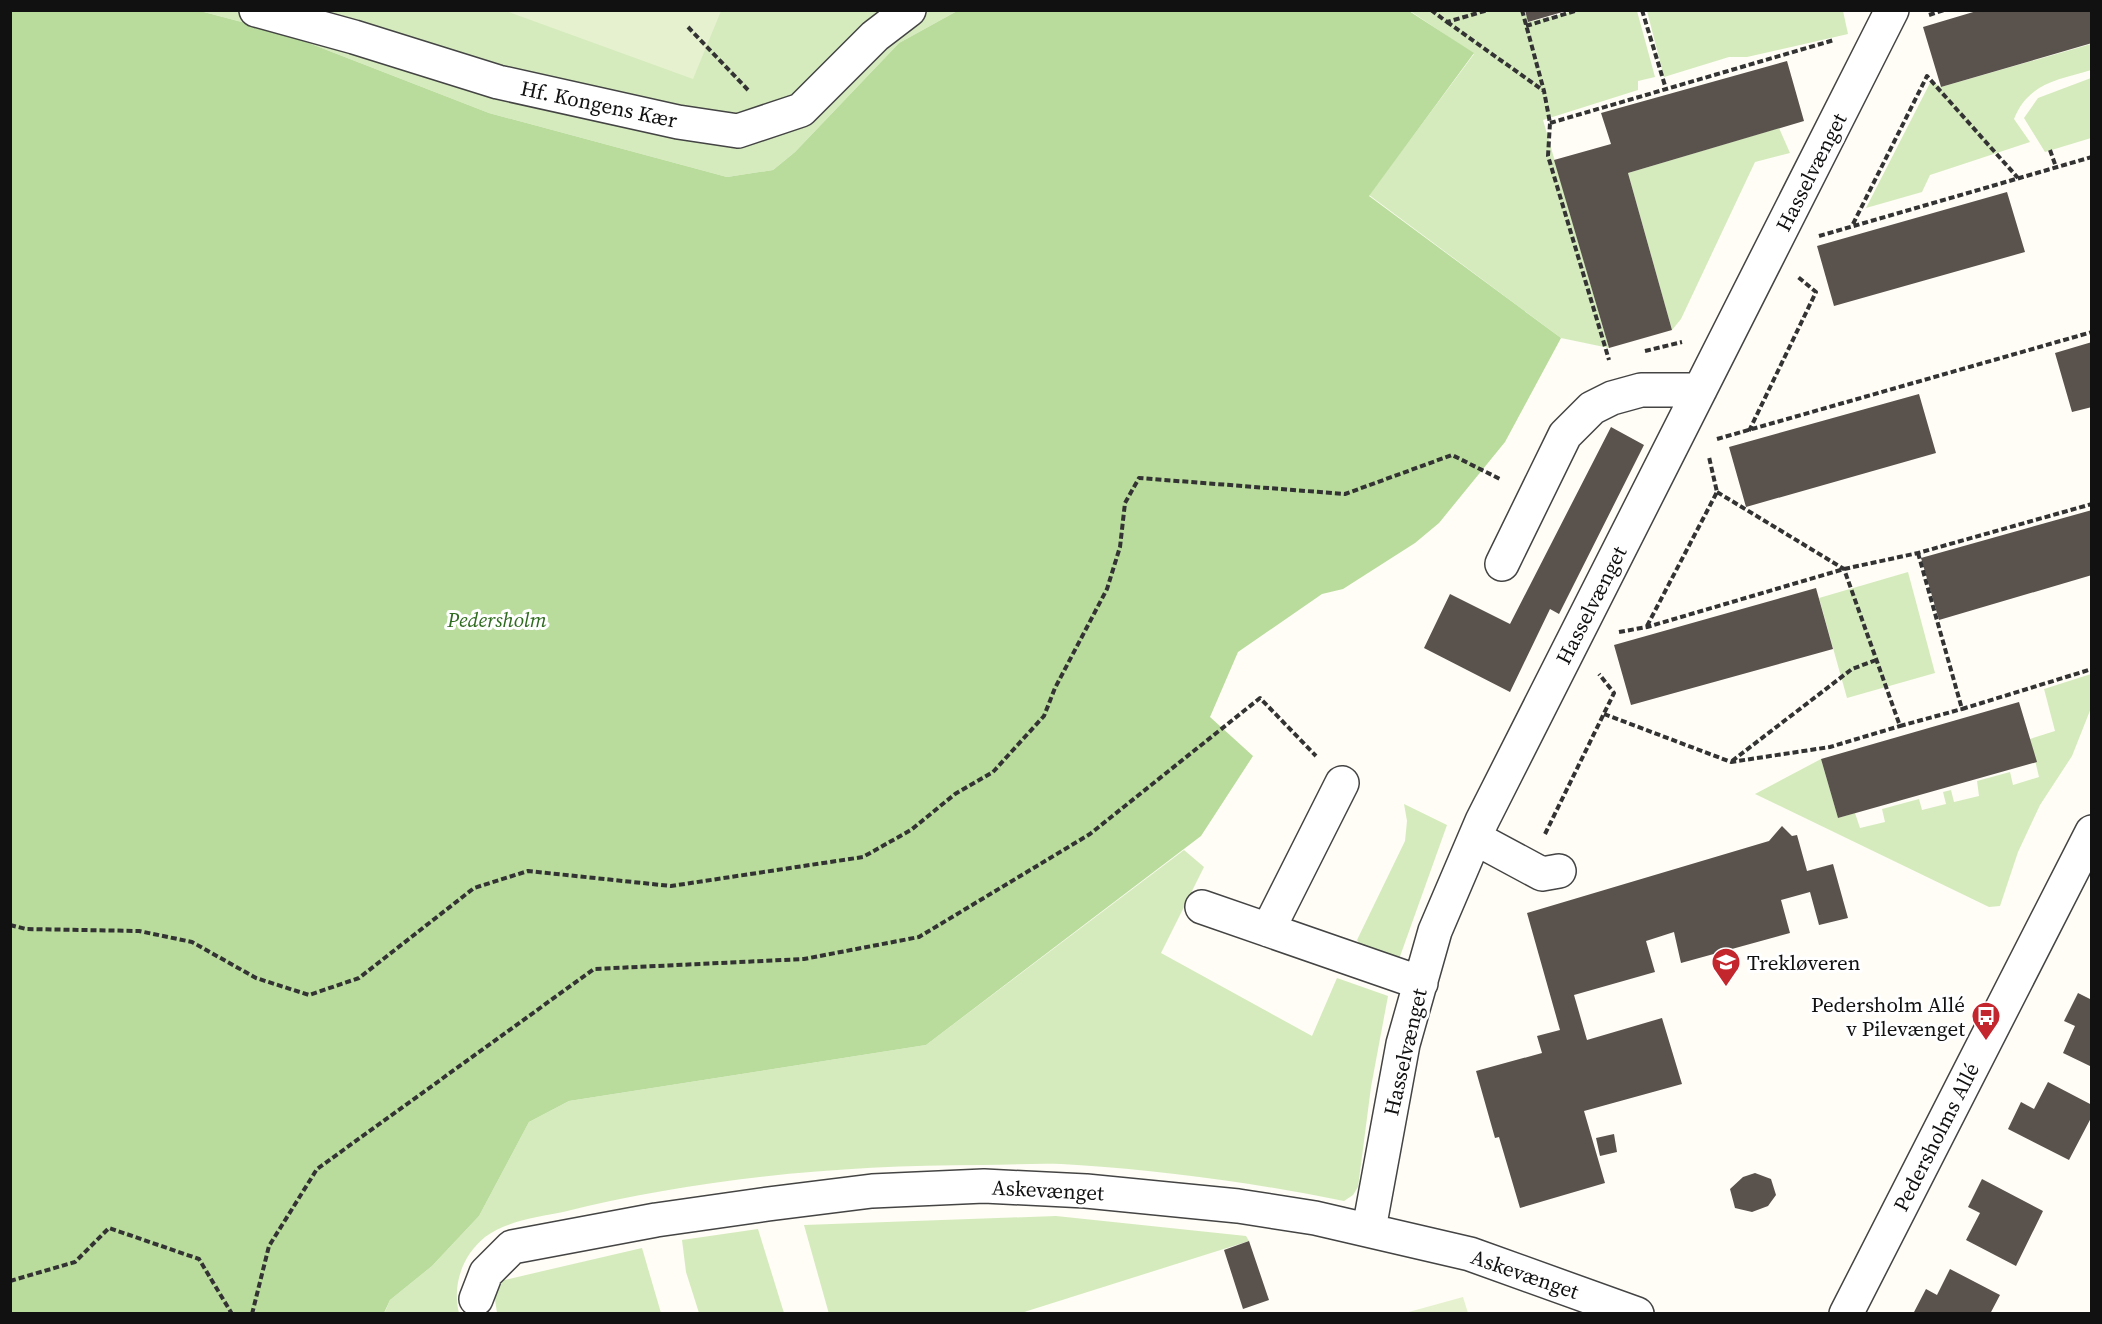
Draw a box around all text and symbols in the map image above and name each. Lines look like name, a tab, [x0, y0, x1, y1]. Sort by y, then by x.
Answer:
street label: Hf. Kongens Kær	[518, 73, 680, 135]
street label: Hasselvænget	[1769, 108, 1853, 236]
street label: Hasselvænget	[1549, 541, 1633, 669]
park label: Pedersholm	[446, 605, 547, 634]
school or university icon: Trekløveren	[1710, 946, 1742, 988]
place label: Trekløveren	[1747, 948, 1861, 977]
street label: Hasselvænget	[1376, 986, 1434, 1118]
place label: Pedersholm Allé v Pilevænget	[1811, 990, 1965, 1043]
bus stop icon: Pedersholm Allé v Pilevænget	[1970, 1000, 2002, 1042]
street label: Pedersholms Allé	[1886, 1058, 1986, 1216]
street label: Askevænget	[991, 1173, 1105, 1207]
street label: Askevænget	[1467, 1242, 1583, 1306]

